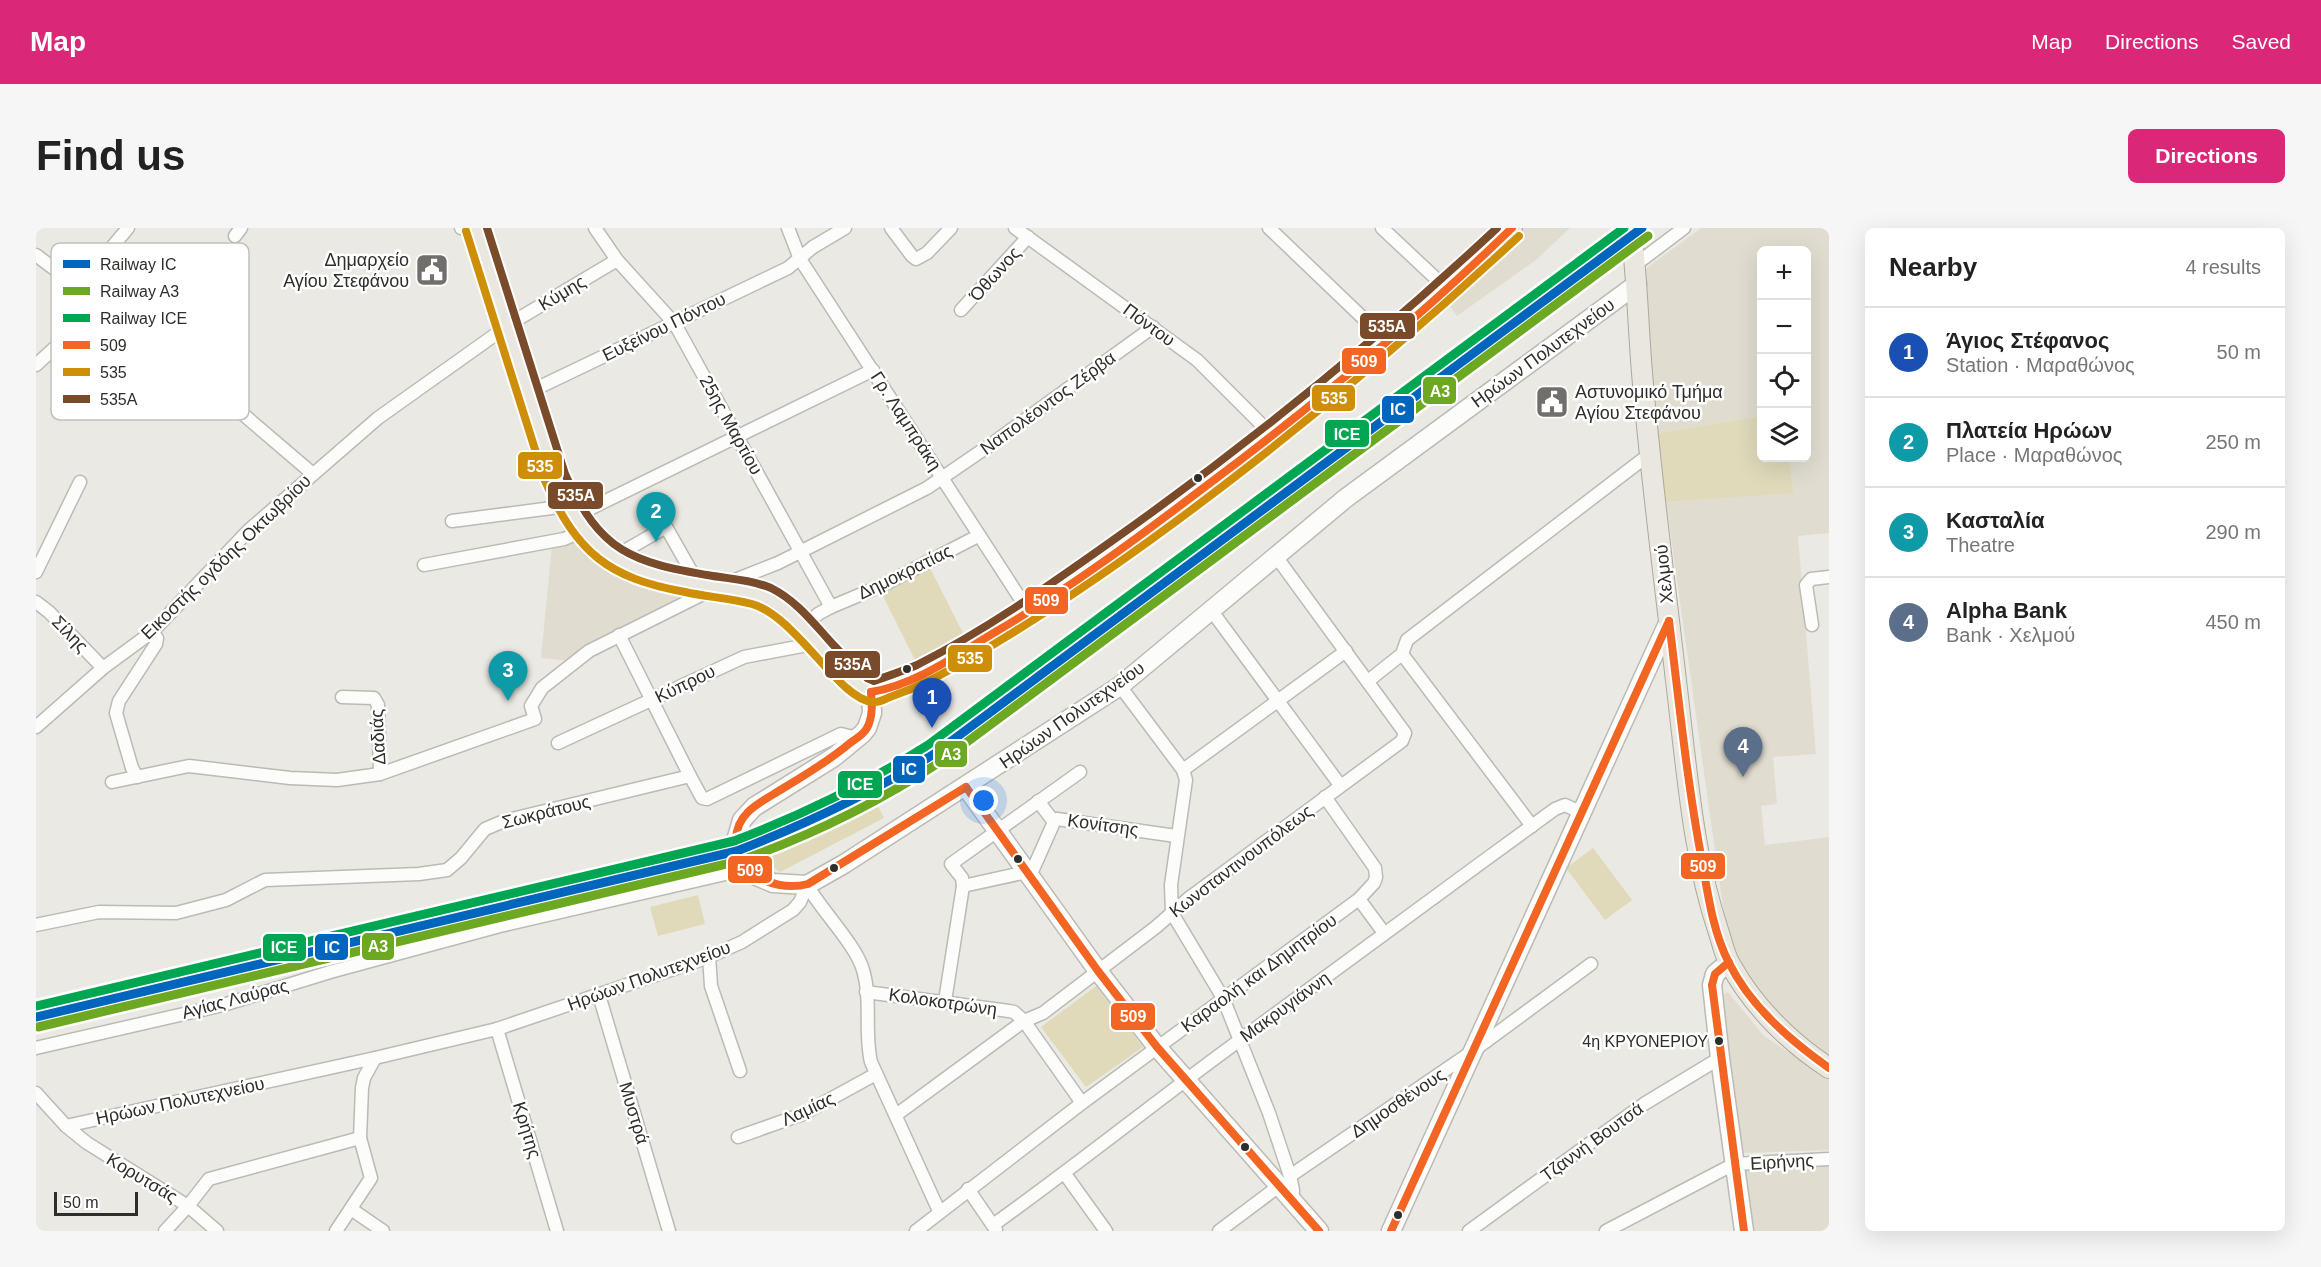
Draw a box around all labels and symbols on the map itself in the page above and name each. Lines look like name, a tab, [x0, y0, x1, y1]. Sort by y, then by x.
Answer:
legend	[51, 243, 249, 420]
street label: Όθωνος	[965, 243, 1025, 306]
place label: Δημαρχείο Αγίου Στεφάνου	[283, 250, 409, 291]
public building icon: Δημαρχείο Αγίου Στεφάνου	[414, 252, 450, 288]
text: Railway IC	[100, 256, 176, 273]
street label: Κύμης	[535, 271, 589, 315]
text: Railway A3	[100, 283, 179, 300]
street label: Ευξείνου Πόντου	[599, 289, 729, 365]
street label: Ηρώων Πολυτεχνείου	[1468, 294, 1618, 412]
street label: Πόντου	[1119, 300, 1179, 350]
text: Railway ICE	[100, 310, 187, 327]
line badge: 535A	[1359, 312, 1416, 340]
text: 535A	[1368, 318, 1407, 335]
text: 509	[100, 337, 127, 354]
street label: Ναπολέοντος Ζέρβα	[977, 347, 1119, 459]
line badge: 509	[1341, 347, 1387, 375]
text: 509	[1351, 353, 1377, 370]
text: 535	[100, 364, 127, 381]
street label: Γρ. Λαμπράκη	[867, 368, 945, 474]
street label: 25ης Μαρτίου	[696, 372, 766, 478]
line badge: A3	[1422, 376, 1457, 405]
place label: Αστυνομικό Τμήμα Αγίου Στεφάνου	[1575, 382, 1723, 423]
text: A3	[1430, 383, 1450, 400]
line badge: 535	[1311, 384, 1356, 412]
public building icon: Αστυνομικό Τμήμα Αγίου Στεφάνου	[1534, 384, 1570, 420]
text: 535	[1321, 390, 1347, 407]
text: 535A	[100, 391, 138, 408]
line badge: IC	[1381, 395, 1415, 424]
text: IC	[1390, 401, 1406, 418]
line badge: ICE	[1324, 419, 1370, 448]
text: ICE	[1334, 426, 1361, 443]
line badge: 535	[517, 451, 563, 480]
text: 535	[527, 458, 553, 475]
street label: Εικοστής ογδόης Οκτωβρίου	[137, 471, 315, 643]
unlabelled marker	[1192, 472, 1204, 484]
line badge: 535A	[547, 481, 604, 510]
text: 535A	[557, 487, 596, 504]
pin: 2	[636, 492, 676, 542]
street label: Δημοκρατίας	[855, 540, 956, 603]
street label: Χελμού	[1651, 543, 1677, 605]
line badge: 509	[1024, 586, 1069, 615]
text: 509	[1033, 592, 1059, 609]
street label: Σίλης	[48, 612, 92, 657]
line badge: 535	[947, 644, 993, 673]
line badge: 535A	[824, 650, 881, 679]
text: 535	[957, 650, 983, 667]
pin: 3	[488, 652, 528, 701]
text: 535A	[834, 656, 873, 673]
street label: Ηρώων Πολυτεχνείου	[996, 658, 1148, 772]
street label: Κύπρου	[652, 661, 718, 707]
unlabelled marker	[901, 663, 913, 675]
pin: 1	[912, 678, 952, 728]
street label: Δαδιάς	[367, 708, 389, 765]
pin: 4	[1724, 728, 1762, 777]
line badge: A3	[934, 740, 968, 768]
text: A3	[941, 746, 961, 763]
line badge: IC	[892, 755, 926, 784]
text: IC	[901, 761, 917, 778]
line badge: ICE	[837, 770, 883, 799]
text: ICE	[847, 776, 874, 793]
your location	[969, 786, 998, 815]
street label: Σωκράτους	[500, 791, 592, 833]
street label: Κωνσταντινουπόλεως	[1165, 800, 1317, 921]
street label: Κονίτσης	[1066, 810, 1140, 840]
line badge: 509	[1680, 852, 1726, 880]
unlabelled marker	[1012, 853, 1024, 865]
line badge: 509	[727, 855, 773, 884]
text: 509	[1690, 858, 1716, 875]
text: 509	[737, 862, 763, 879]
unlabelled marker	[828, 862, 840, 874]
street label: Καραολή και Δημητρίου	[1177, 910, 1341, 1036]
line badge: A3	[361, 932, 395, 961]
line badge: ICE	[262, 933, 307, 962]
line badge: IC	[314, 933, 349, 961]
street label: Ηρώων Πολυτεχνείου	[565, 937, 733, 1015]
text: A3	[368, 938, 388, 955]
text: ICE	[271, 939, 298, 956]
text: IC	[324, 939, 340, 956]
street label: Μακρυγιάννη	[1236, 968, 1334, 1046]
street label: Αγίας Λαύρας	[180, 975, 291, 1023]
street label: Κολοκοτρώνη	[888, 985, 998, 1019]
line badge: 509	[1110, 1002, 1156, 1031]
text: 509	[1120, 1008, 1146, 1025]
place label: 4η ΚΡΥΟΝΕΡΙΟΥ	[1582, 1033, 1708, 1050]
marker: 4η ΚΡΥΟΝΕΡΙΟΥ	[1713, 1035, 1725, 1047]
street label: Δημοσθένους	[1347, 1064, 1449, 1142]
street label: Ηρώων Πολυτεχνείου	[94, 1073, 266, 1129]
street label: Μυστρά	[615, 1080, 653, 1146]
street label: Λαμίας	[778, 1088, 838, 1130]
street label: Τζαννή Βουτσά	[1537, 1098, 1647, 1186]
street label: Κρήτης	[509, 1099, 545, 1161]
unlabelled marker	[1239, 1141, 1251, 1153]
street label: Κορυτσάς	[103, 1149, 181, 1207]
street label: Ειρήνης	[1750, 1150, 1815, 1174]
scale bar	[54, 1189, 138, 1216]
unlabelled marker	[1392, 1209, 1404, 1221]

